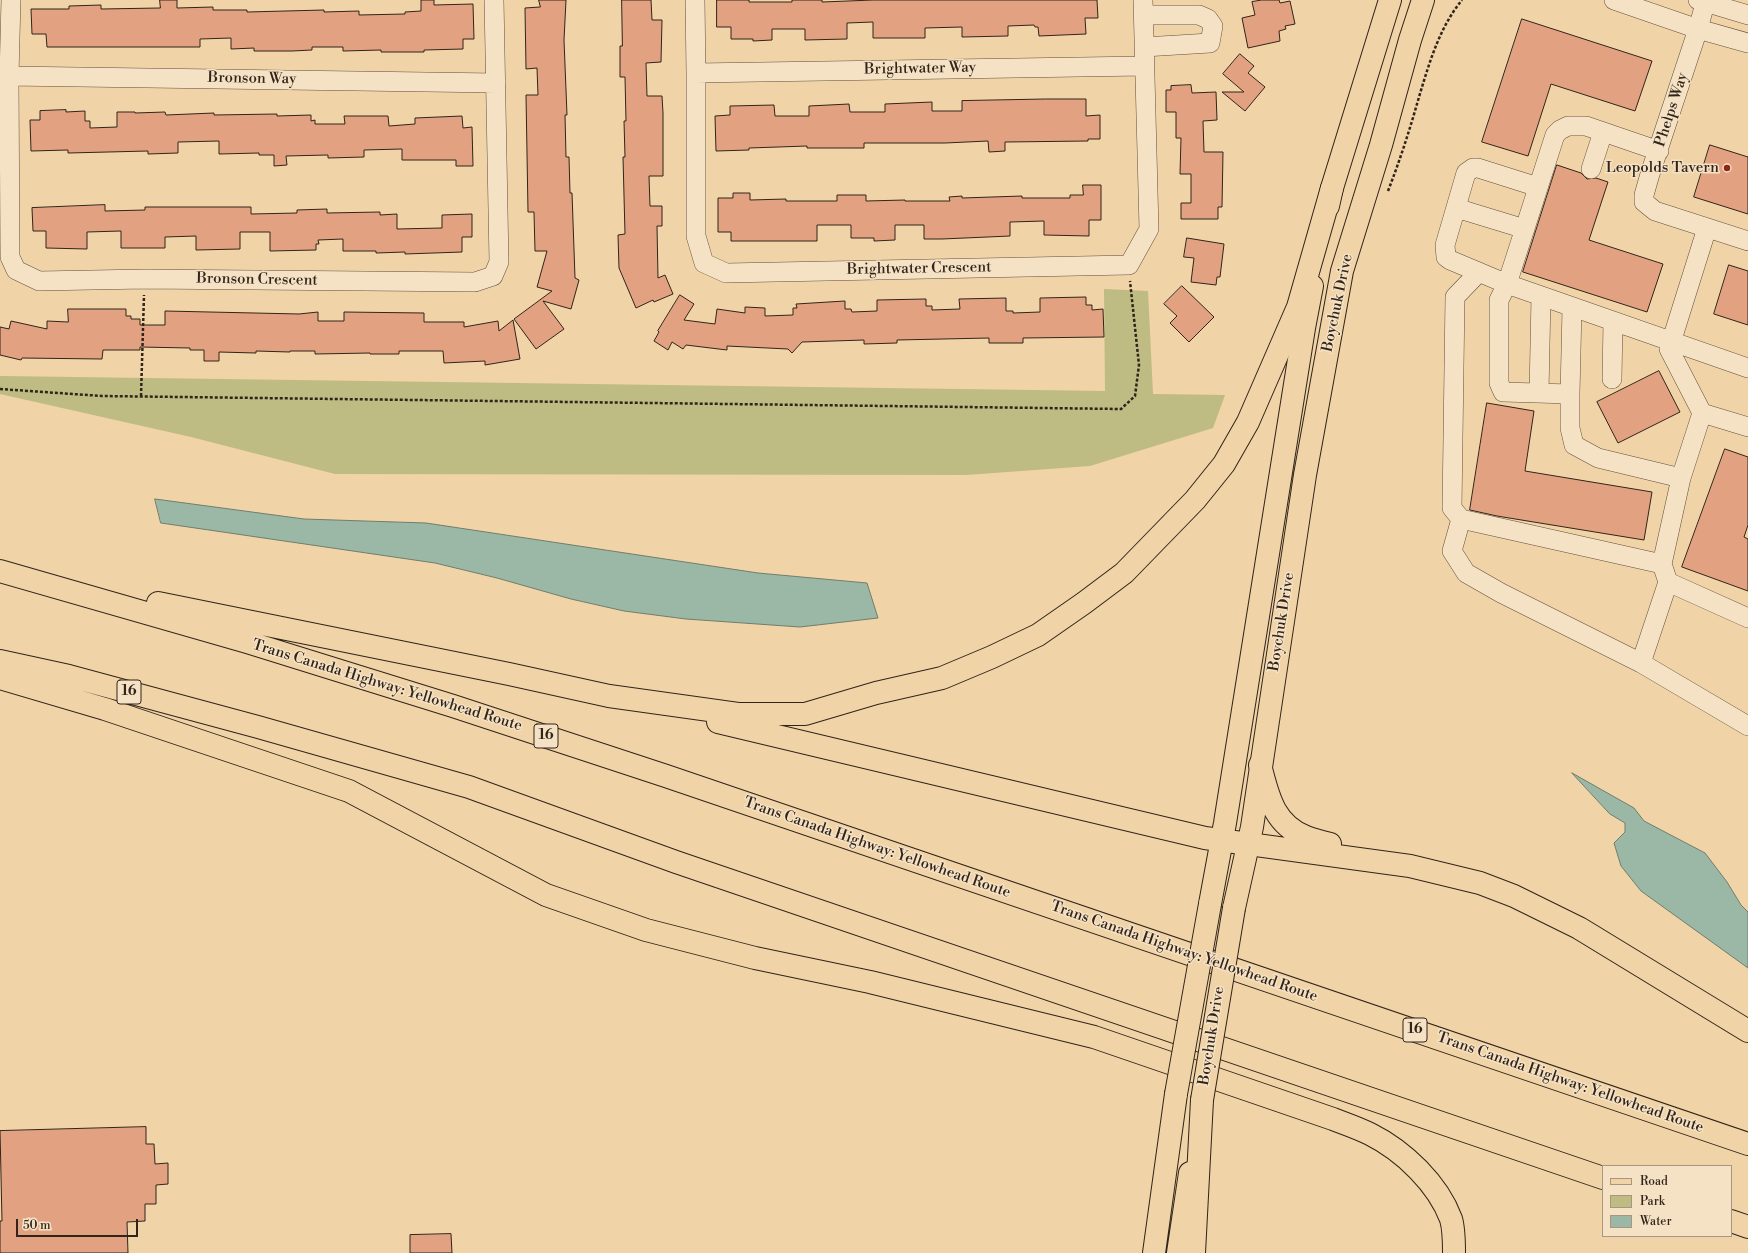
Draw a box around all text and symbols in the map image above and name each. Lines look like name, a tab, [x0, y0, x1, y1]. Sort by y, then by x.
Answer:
street label: Brightwater Way	[864, 59, 976, 79]
street label: Bronson Way	[208, 69, 296, 89]
street label: Phelps Way	[1652, 71, 1692, 149]
place label: Leopolds Tavern	[1606, 159, 1719, 177]
marker: Leopolds Tavern	[1722, 163, 1732, 173]
street label: Boychuk Drive	[1319, 252, 1357, 354]
street label: Brightwater Crescent	[846, 259, 992, 279]
street label: Bronson Crescent	[196, 270, 318, 290]
street label: Boychuk Drive	[1265, 571, 1299, 673]
street label: Trans Canada Highway: Yellowhead Route	[250, 636, 524, 736]
road number: 16	[117, 680, 141, 704]
road number: 16	[534, 724, 558, 748]
street label: Trans Canada Highway: Yellowhead Route	[741, 794, 1013, 902]
street label: Trans Canada Highway: Yellowhead Route	[1048, 898, 1320, 1006]
street label: Boychuk Drive	[1195, 985, 1229, 1087]
road number: 16	[1403, 1018, 1427, 1042]
street label: Trans Canada Highway: Yellowhead Route	[1434, 1029, 1706, 1137]
legend	[1602, 1165, 1732, 1237]
text: Road	[1640, 1174, 1668, 1189]
text: Park	[1640, 1194, 1665, 1209]
scale bar	[18, 1211, 140, 1237]
text: Water	[1640, 1214, 1672, 1229]
text: 50 m	[23, 1218, 51, 1233]

